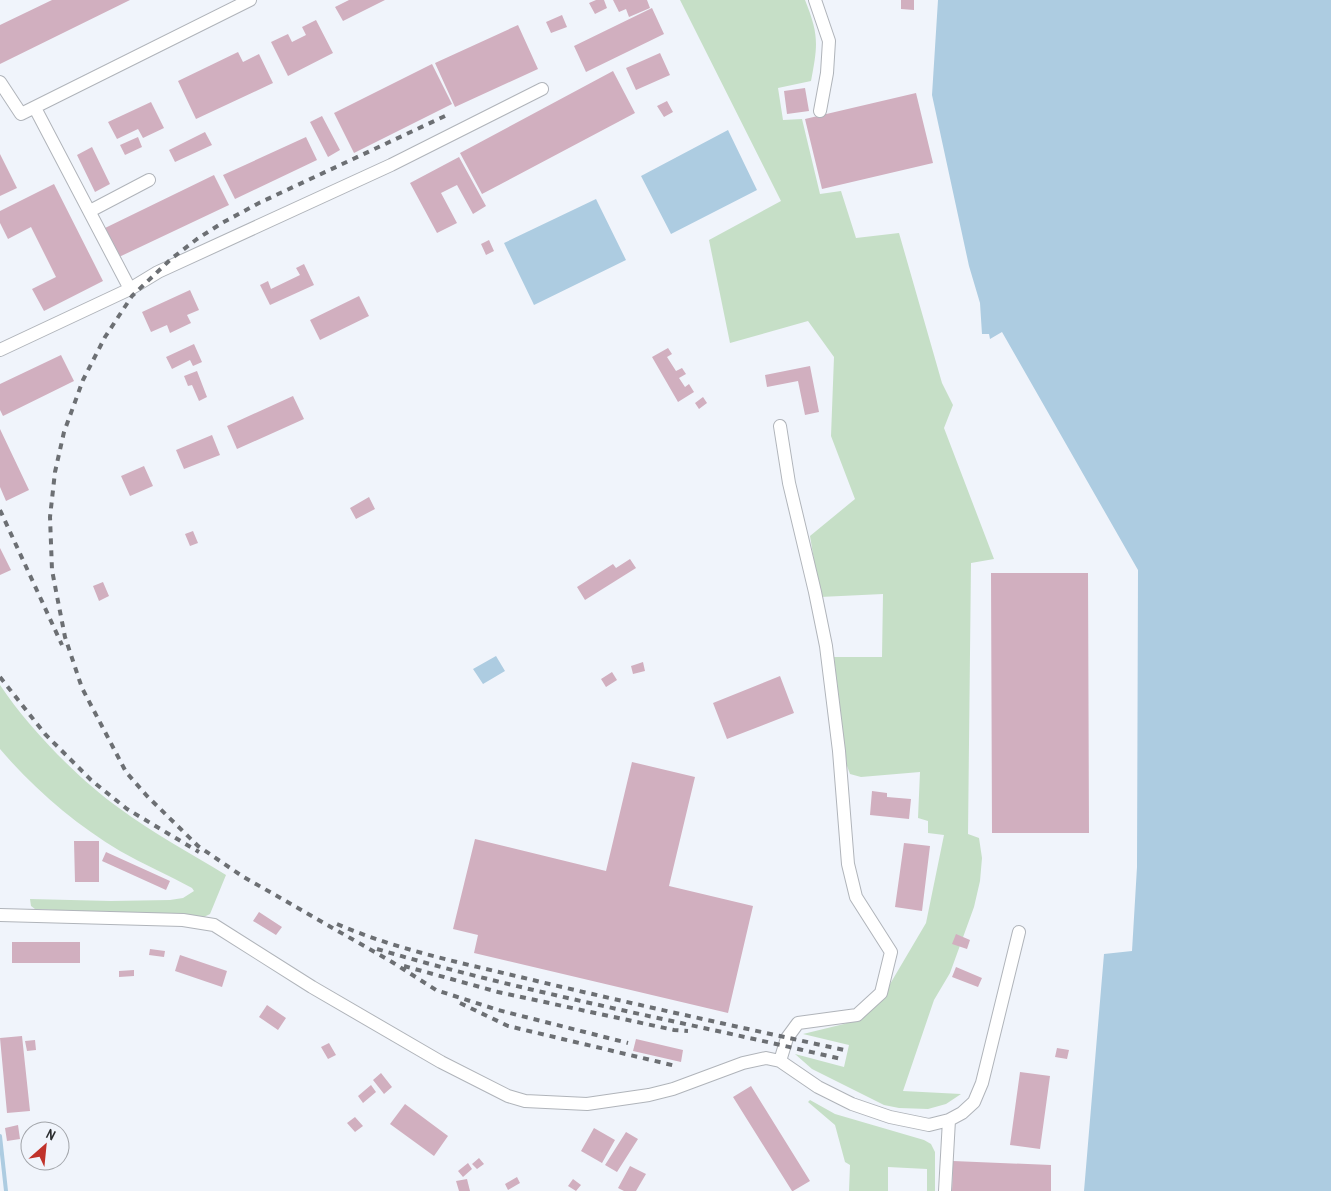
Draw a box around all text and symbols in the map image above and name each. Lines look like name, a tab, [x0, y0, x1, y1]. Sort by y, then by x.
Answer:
north arrow	[20, 1121, 70, 1171]
text: N	[43, 1125, 59, 1144]

